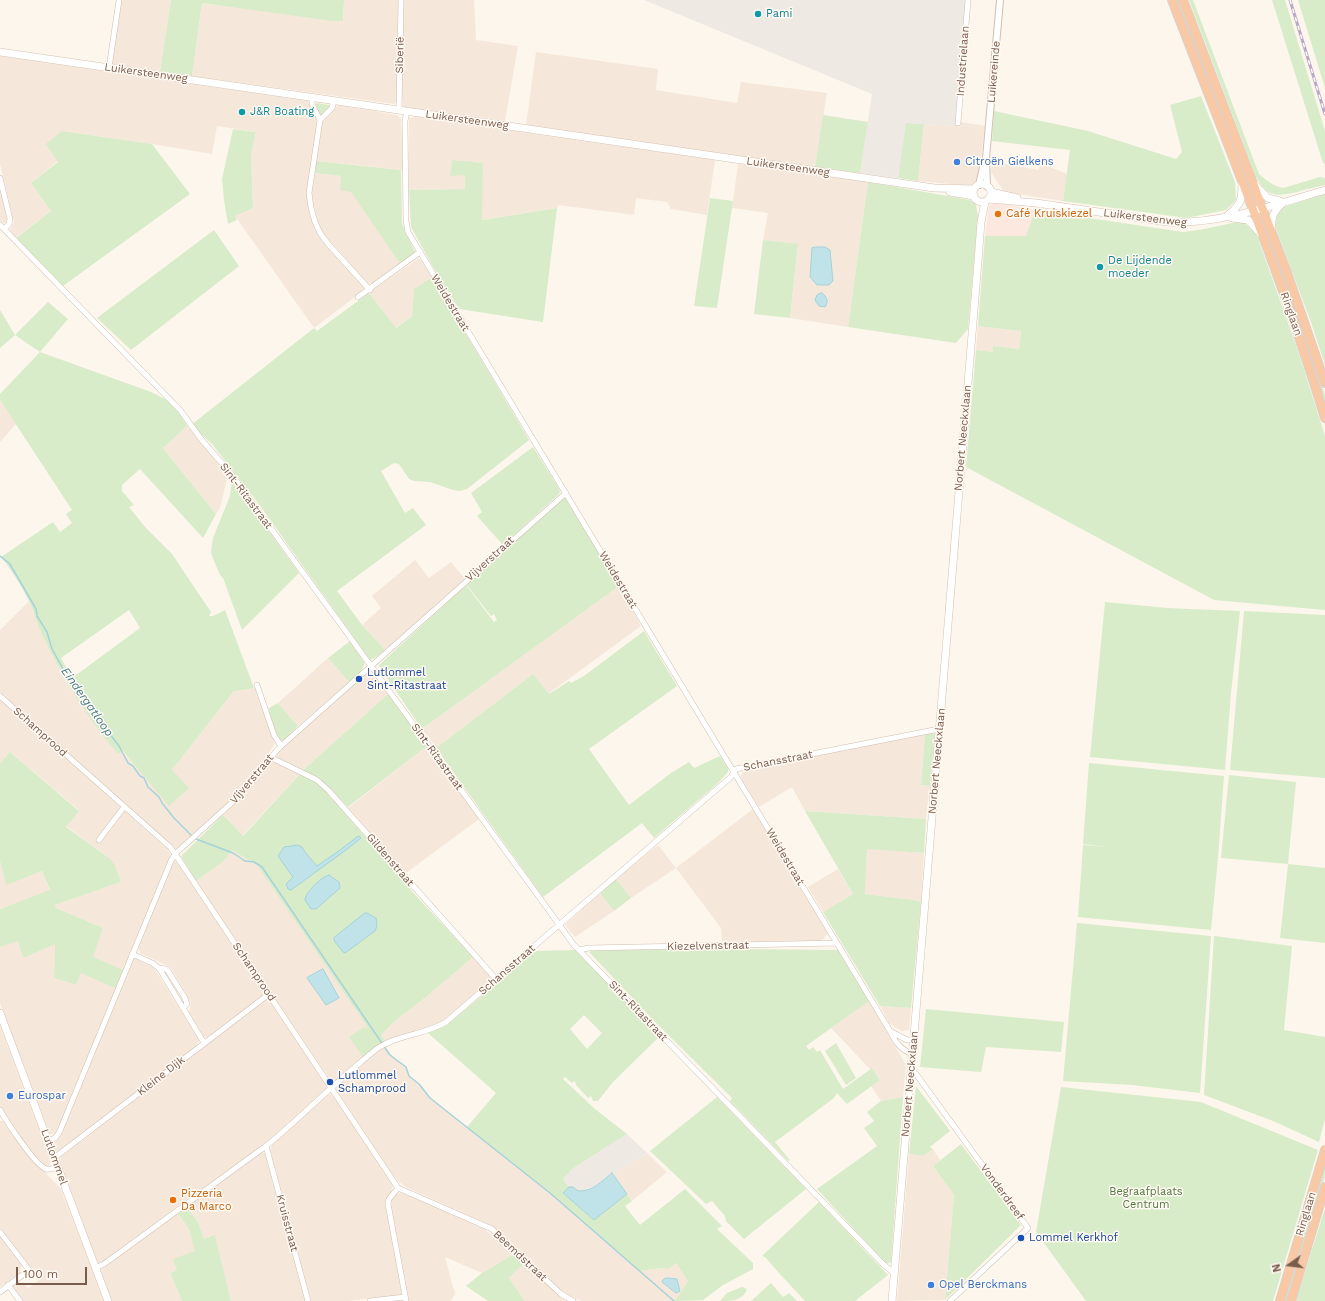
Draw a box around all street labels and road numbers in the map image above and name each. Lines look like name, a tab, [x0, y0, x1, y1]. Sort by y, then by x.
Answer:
street label: Industrielaan	[954, 25, 972, 97]
street label: Siberië	[393, 36, 407, 74]
street label: Luikereinde	[985, 40, 1003, 104]
street label: Luikersteenweg	[104, 61, 188, 85]
street label: Luikersteenweg	[425, 108, 509, 132]
street label: Luikersteenweg	[746, 155, 830, 179]
street label: Luikersteenweg	[1103, 206, 1187, 230]
street label: Weidestraat	[428, 272, 472, 334]
street label: Ringlaan	[1277, 290, 1305, 338]
street label: Norbert Neeckxlaan	[952, 384, 974, 492]
street label: Sint-Ritastraat	[217, 460, 275, 532]
street label: Vijverstraat	[463, 534, 517, 584]
street label: Weidestraat	[596, 549, 640, 611]
street label: Schamprood	[10, 704, 70, 760]
street label: Norbert Neeckxlaan	[926, 707, 948, 815]
street label: Sint-Ritastraat	[408, 721, 466, 793]
street label: Schansstraat	[742, 748, 814, 774]
street label: Vijverstraat	[227, 751, 277, 807]
street label: Weidestraat	[763, 826, 807, 888]
street label: Gildenstraat	[363, 831, 417, 889]
street label: Kiezelvenstraat	[667, 939, 749, 953]
street label: Schamprood	[230, 940, 278, 1004]
street label: Schansstraat	[476, 942, 538, 998]
street label: Sint-Ritastraat	[606, 978, 670, 1044]
street label: Norbert Neeckxlaan	[899, 1030, 921, 1138]
street label: Kleine Dijk	[135, 1053, 187, 1099]
street label: Lutlommel	[38, 1127, 70, 1187]
street label: Vonderdreef	[977, 1162, 1027, 1222]
street label: Ringlaan	[1293, 1190, 1319, 1238]
street label: Kruisstraat	[273, 1193, 301, 1253]
street label: Beemdstraat	[490, 1228, 550, 1284]

